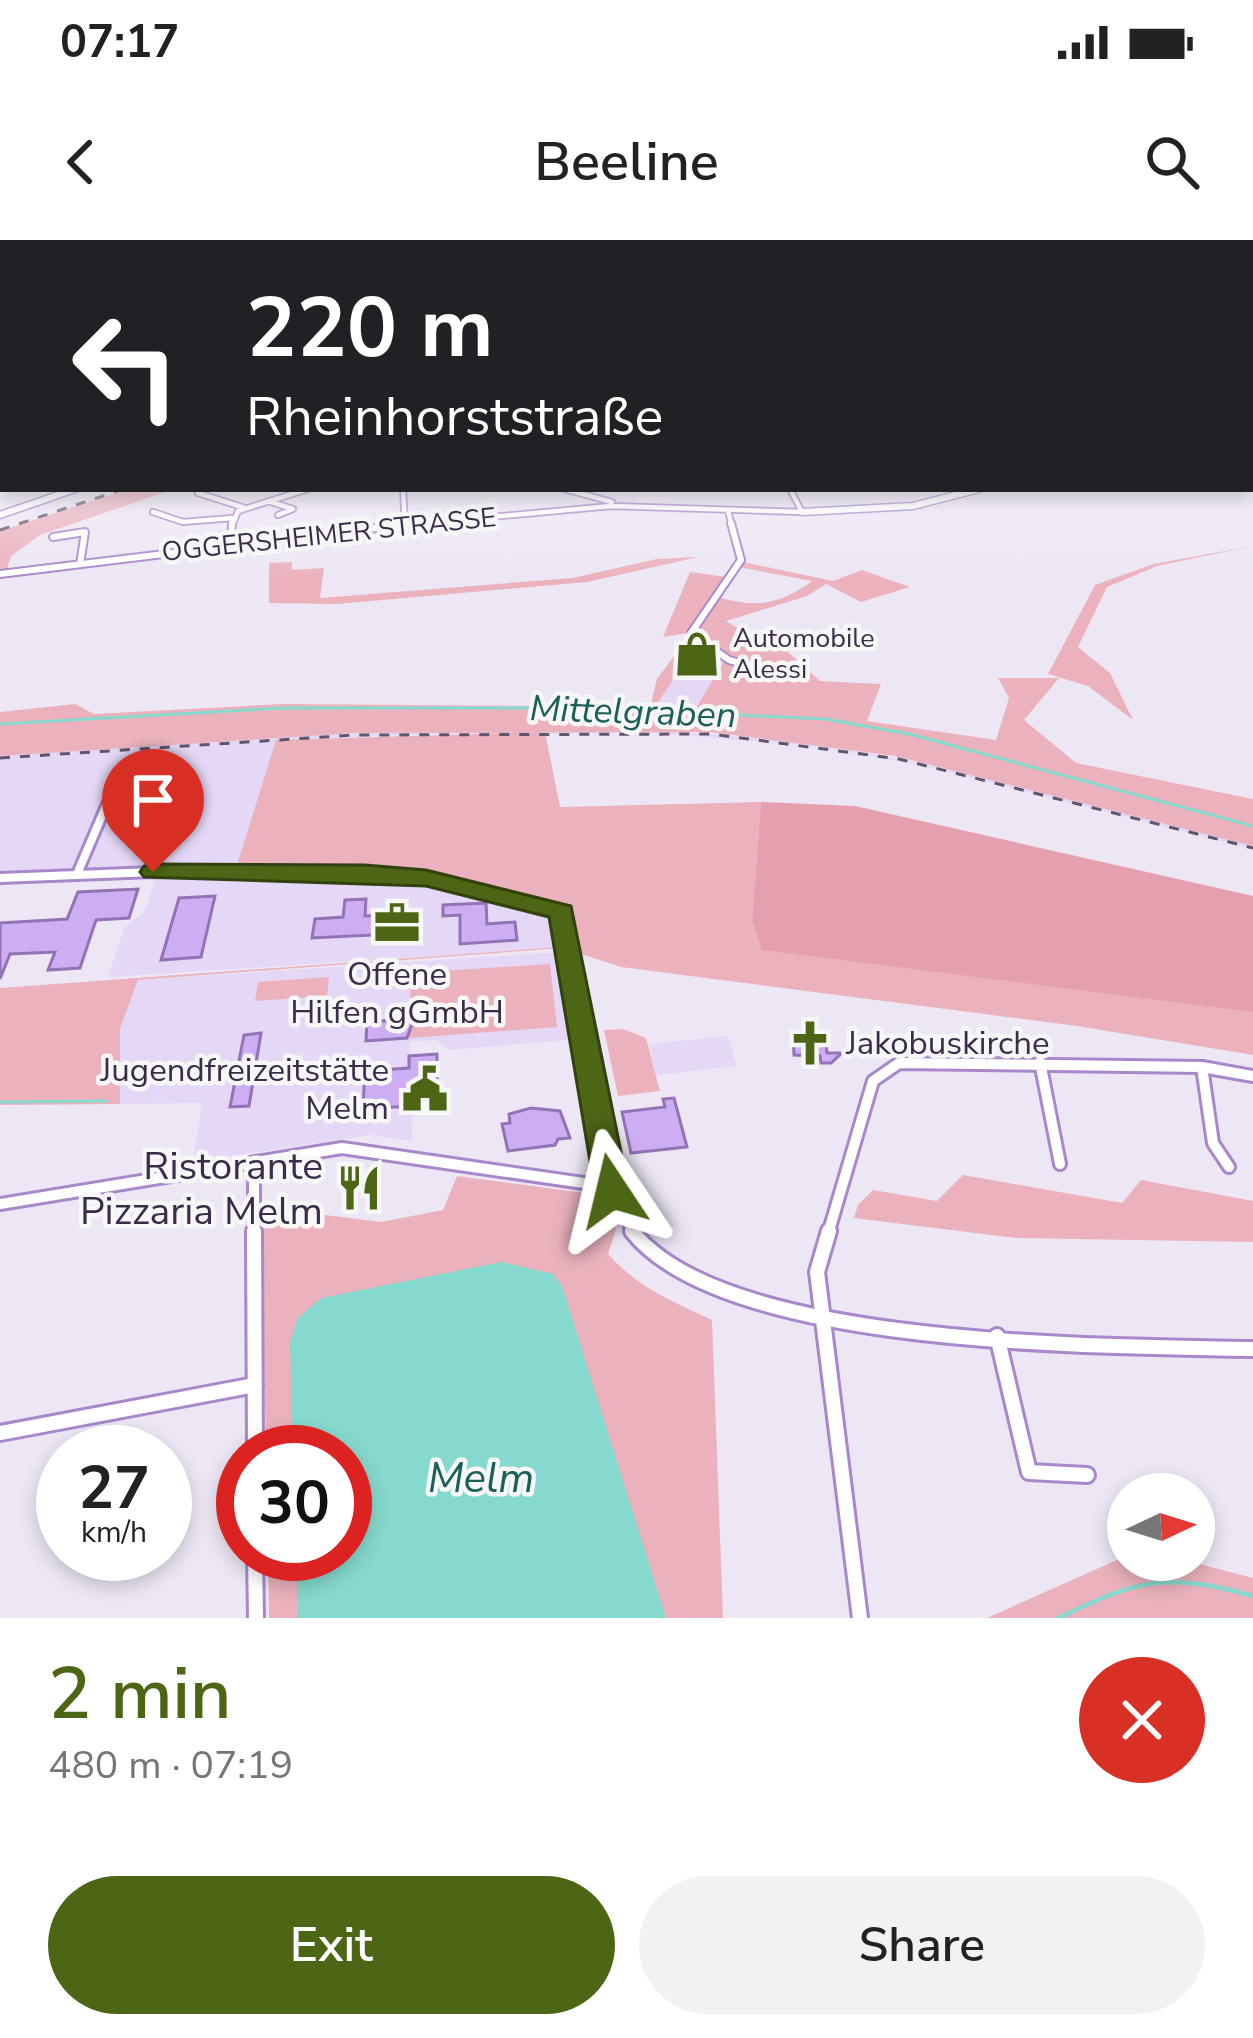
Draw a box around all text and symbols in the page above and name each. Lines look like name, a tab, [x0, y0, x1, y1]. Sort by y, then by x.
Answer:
text: 07:17	[60, 12, 179, 73]
text: Beeline	[534, 125, 719, 199]
icon: back	[48, 129, 114, 195]
icon: search	[1139, 129, 1205, 195]
text: 220 m	[246, 271, 494, 386]
icon: left	[48, 288, 204, 444]
text: Rheinhorststraße	[246, 380, 663, 454]
street label: OGGERSHEIMER STRASSE	[160, 499, 498, 571]
place label: Automobile Alessi	[733, 620, 875, 688]
shop icon: Automobile Alessi	[672, 629, 722, 679]
water label: Mittelgraben	[529, 684, 737, 740]
pin	[102, 749, 204, 872]
icon: arrive	[120, 767, 186, 833]
office icon: Offene Hilfen gGmbH	[372, 898, 422, 948]
place label: Offene Hilfen gGmbH	[290, 952, 504, 1035]
church icon: Jakobuskirche	[785, 1018, 835, 1068]
place label: Jakobuskirche	[845, 1021, 1050, 1066]
place label: Jugendfreizeitstätte Melm	[100, 1048, 389, 1131]
public building icon: Jugendfreizeitstätte Melm	[400, 1064, 450, 1114]
position arrow	[549, 1128, 675, 1254]
place label: Ristorante Pizzaria Melm	[80, 1140, 323, 1238]
restaurant icon: Ristorante Pizzaria Melm	[334, 1163, 384, 1213]
speed limit sign: 30	[216, 1425, 372, 1581]
text: 27	[78, 1447, 150, 1529]
water label: Melm	[428, 1450, 534, 1507]
north arrow	[1107, 1473, 1215, 1581]
map controls	[1107, 1473, 1215, 1581]
text: km/h	[81, 1512, 147, 1553]
text: 2 min	[48, 1645, 231, 1743]
button: close	[1079, 1657, 1205, 1783]
text: 480 m · 07:19	[48, 1739, 293, 1792]
button: Exit	[48, 1876, 615, 2014]
button: Share	[639, 1876, 1205, 2014]

